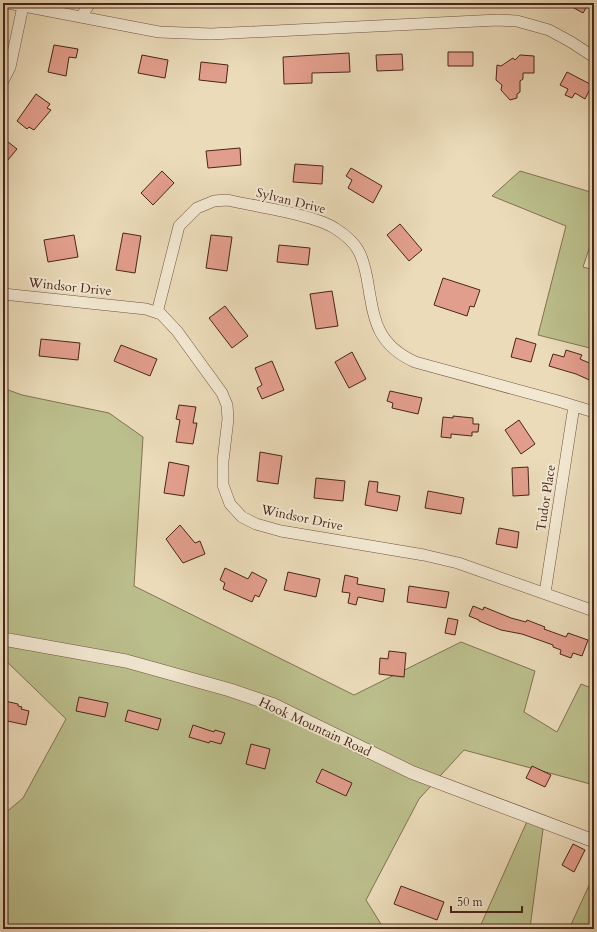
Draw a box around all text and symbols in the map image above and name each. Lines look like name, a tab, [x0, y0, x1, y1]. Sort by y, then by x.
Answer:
street label: Sylvan Drive	[254, 184, 328, 218]
street label: Windsor Drive	[27, 274, 112, 300]
street label: Tudor Place	[532, 463, 560, 533]
street label: Windsor Drive	[258, 500, 345, 535]
street label: Hook Mountain Road	[256, 693, 374, 761]
scale bar	[451, 888, 522, 914]
text: 50 m	[457, 894, 484, 910]

